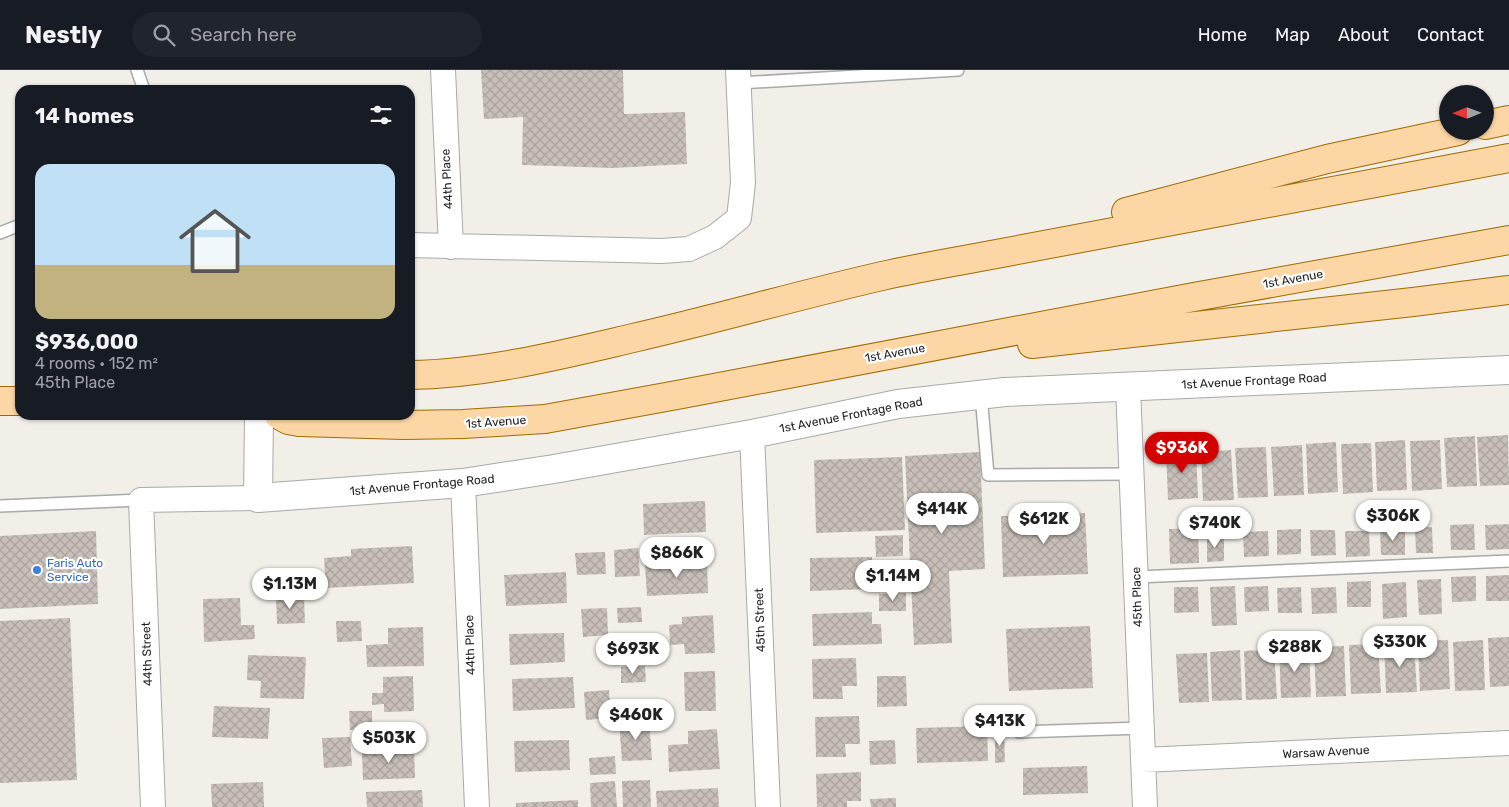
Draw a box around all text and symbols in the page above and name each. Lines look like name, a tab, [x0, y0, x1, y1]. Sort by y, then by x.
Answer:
search box	[132, 12, 482, 57]
text: Nestly	[25, 21, 102, 49]
icon: search	[150, 21, 178, 49]
text: Search here	[190, 23, 297, 46]
text: Home	[1198, 24, 1247, 46]
text: Map	[1275, 24, 1310, 46]
text: About	[1338, 24, 1389, 46]
text: Contact	[1417, 24, 1484, 46]
north arrow	[1439, 85, 1494, 140]
map controls	[1439, 85, 1494, 140]
icon: filters	[367, 101, 395, 129]
text: 14 homes	[35, 103, 134, 128]
street label: 44th Place	[438, 148, 456, 210]
icon: home	[170, 196, 260, 286]
street label: 1st Avenue	[1262, 267, 1324, 291]
text: $936,000	[35, 329, 138, 354]
street label: 1st Avenue	[864, 341, 926, 365]
text: 4 rooms · 152 m²	[35, 354, 158, 373]
street label: 1st Avenue Frontage Road	[1181, 370, 1327, 392]
text: 45th Place	[35, 373, 115, 392]
street label: 1st Avenue Frontage Road	[778, 394, 924, 436]
street label: 1st Avenue	[465, 413, 527, 431]
pin: $936K	[1147, 432, 1217, 474]
text: $936K	[1156, 438, 1208, 457]
street label: 1st Avenue Frontage Road	[349, 472, 495, 498]
pin: $414K	[907, 492, 977, 535]
text: $414K	[917, 499, 967, 518]
pin: $306K	[1358, 500, 1428, 542]
pin: $612K	[1009, 502, 1079, 545]
pin: $740K	[1180, 506, 1250, 549]
text: $306K	[1366, 506, 1420, 525]
text: $612K	[1019, 509, 1069, 528]
text: $740K	[1189, 513, 1241, 532]
pin: $866K	[642, 536, 712, 579]
text: $866K	[651, 543, 703, 562]
place label: Faris Auto Service	[47, 556, 103, 584]
pin: $1.14M	[852, 560, 934, 602]
marker: Faris Auto Service	[31, 564, 43, 576]
text: $1.14M	[866, 566, 920, 585]
street label: 45th Place	[1129, 566, 1145, 627]
pin: $1.13M	[249, 568, 331, 610]
text: $1.13M	[263, 574, 317, 593]
street label: 45th Street	[752, 587, 768, 652]
street label: 44th Place	[462, 614, 478, 675]
street label: 44th Street	[139, 621, 155, 686]
pin: $330K	[1365, 626, 1435, 668]
pin: $288K	[1260, 630, 1330, 673]
pin: $693K	[598, 632, 668, 675]
text: $330K	[1373, 632, 1427, 651]
text: $288K	[1268, 637, 1322, 656]
text: $693K	[607, 639, 659, 658]
pin: $460K	[601, 698, 671, 741]
pin: $413K	[965, 704, 1035, 747]
text: $460K	[609, 705, 663, 724]
text: $413K	[975, 711, 1025, 730]
pin: $503K	[354, 722, 424, 764]
text: $503K	[362, 728, 416, 747]
street label: Warsaw Avenue	[1282, 743, 1370, 761]

